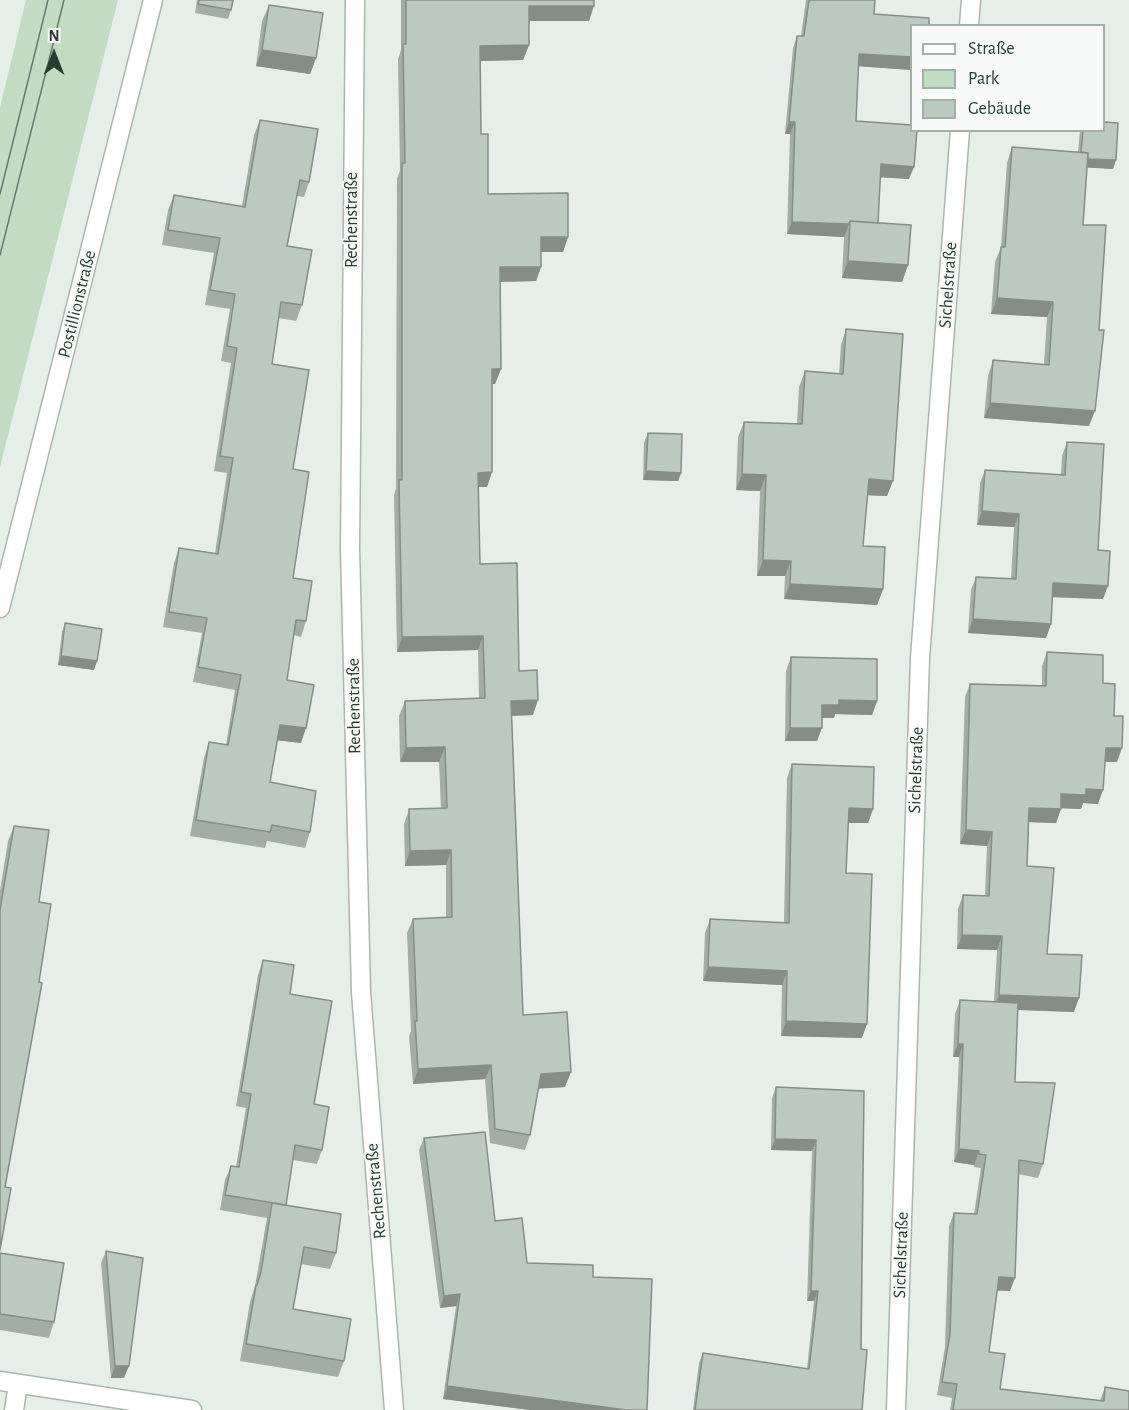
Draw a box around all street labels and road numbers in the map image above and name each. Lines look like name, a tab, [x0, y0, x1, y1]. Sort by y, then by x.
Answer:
street label: Rechenstraße	[341, 172, 363, 268]
street label: Sichelstraße	[934, 241, 962, 329]
street label: Postillionstraße	[53, 248, 101, 360]
street label: Rechenstraße	[342, 658, 366, 754]
street label: Sichelstraße	[904, 726, 928, 814]
street label: Rechenstraße	[361, 1142, 391, 1240]
street label: Sichelstraße	[889, 1211, 913, 1299]

